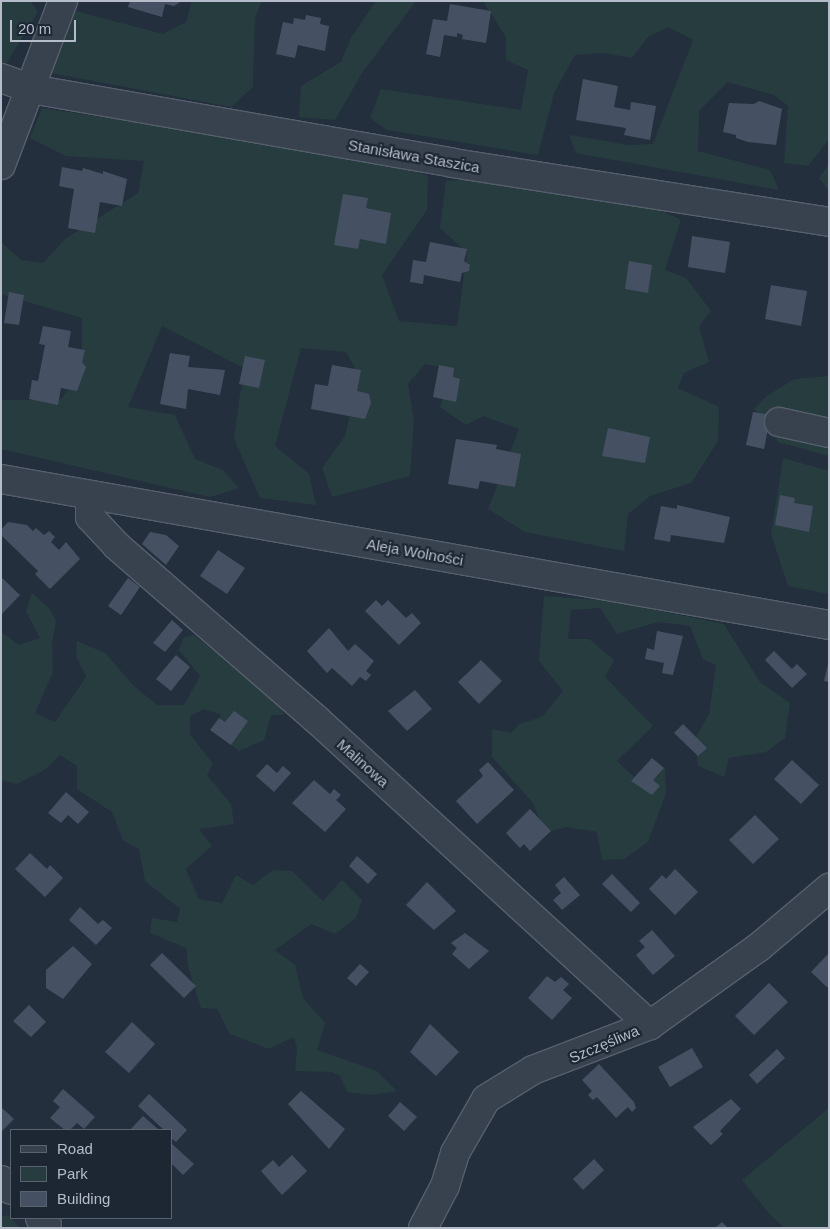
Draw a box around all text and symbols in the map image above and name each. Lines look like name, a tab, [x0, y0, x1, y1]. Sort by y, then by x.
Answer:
scale bar	[12, 10, 79, 42]
text: 20 m	[18, 20, 51, 37]
street label: Stanisława Staszica	[347, 136, 481, 176]
street label: Aleja Wolności	[365, 535, 465, 569]
street label: Malinowa	[333, 735, 393, 791]
street label: Szczęśliwa	[566, 1021, 642, 1067]
legend	[10, 1129, 172, 1219]
text: Road	[57, 1140, 93, 1157]
text: Park	[57, 1165, 88, 1182]
text: Building	[57, 1190, 110, 1207]

